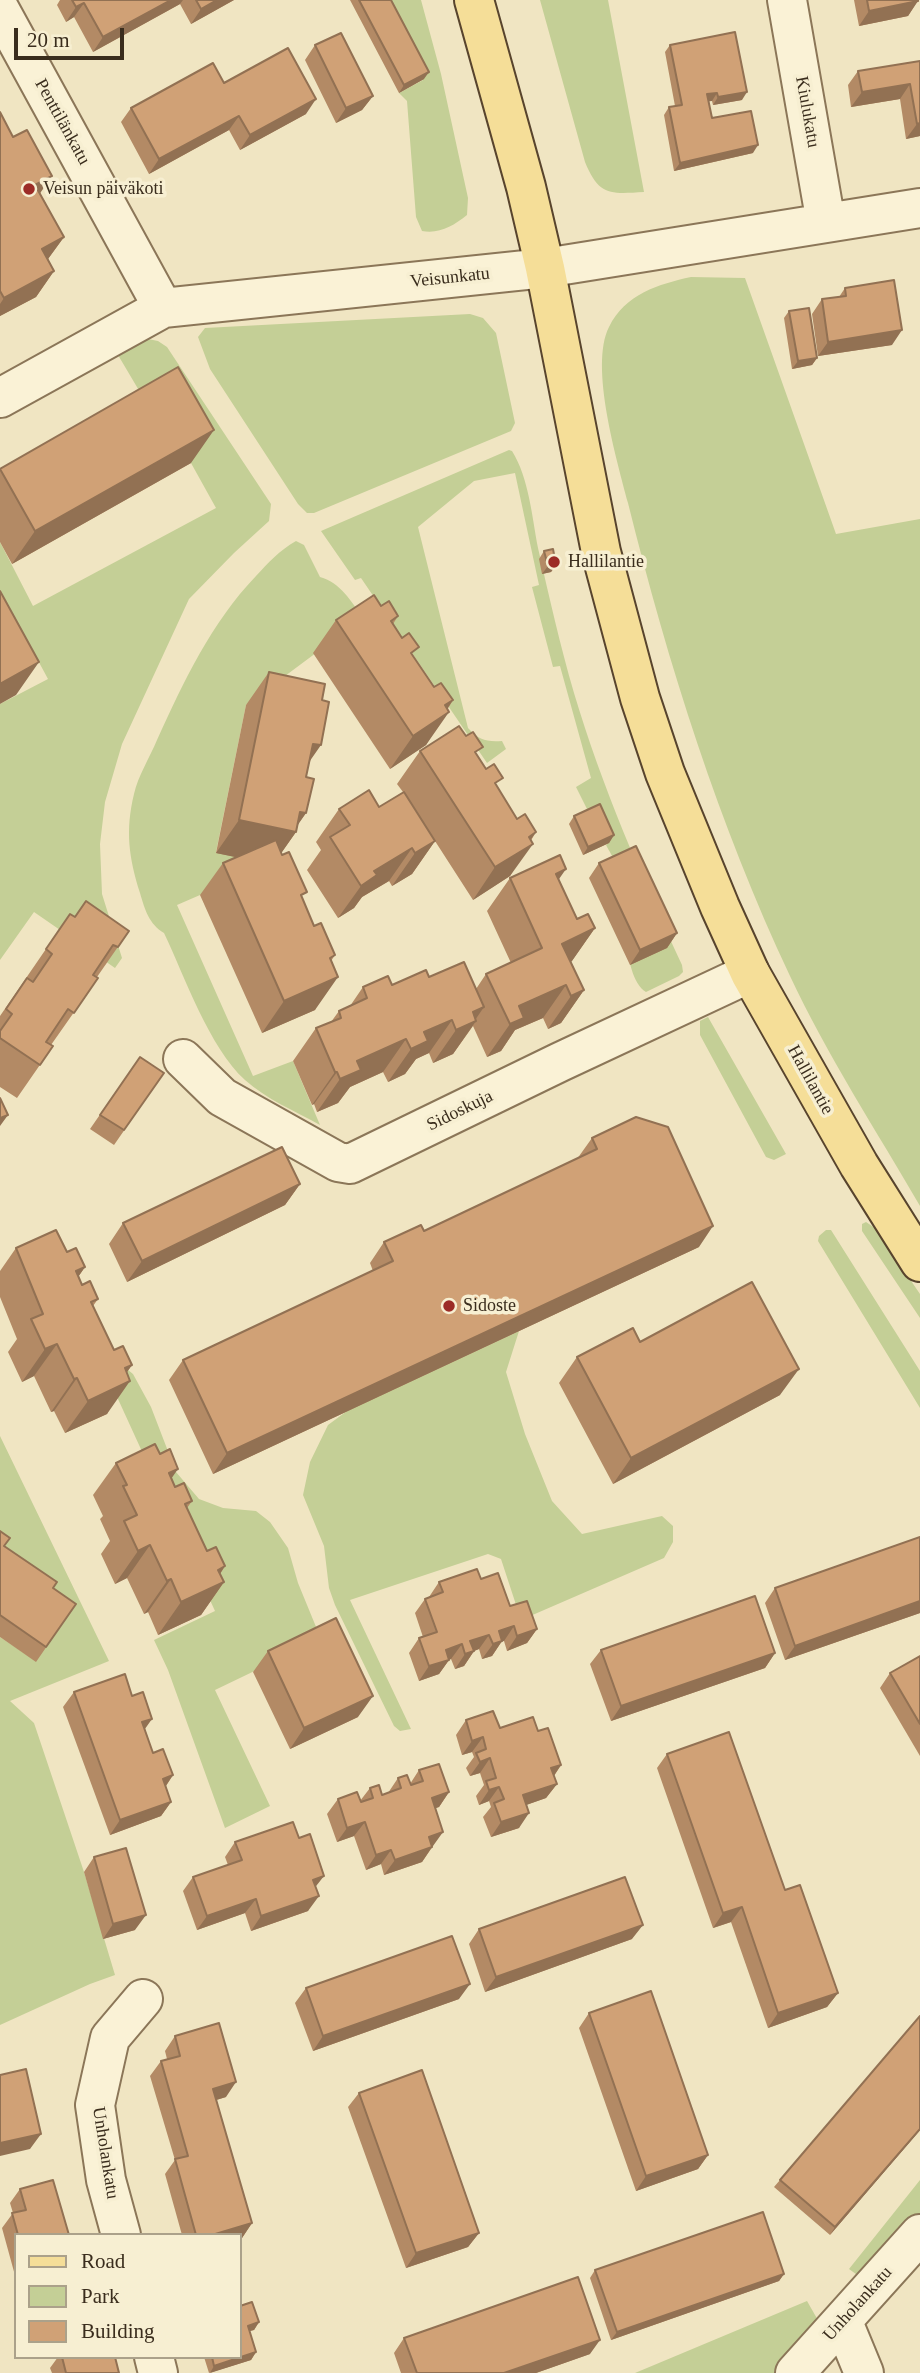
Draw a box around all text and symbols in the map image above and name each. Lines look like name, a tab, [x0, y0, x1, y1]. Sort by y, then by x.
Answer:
scale bar	[18, 14, 128, 58]
text: 20 m	[27, 28, 70, 52]
street label: Penttilänkatu	[30, 75, 94, 169]
street label: Kiulukatu	[790, 75, 824, 149]
place label: Veisun päiväkoti	[43, 178, 163, 200]
marker: Veisun päiväkoti	[21, 181, 37, 197]
street label: Veisunkatu	[409, 263, 491, 293]
place label: Hallilantie	[568, 551, 644, 573]
marker: Hallilantie	[546, 554, 562, 570]
street label: Hallilantie	[782, 1042, 838, 1118]
street label: Sidoskuja	[423, 1086, 497, 1136]
place label: Sidoste	[463, 1295, 516, 1317]
marker: Sidoste	[441, 1298, 457, 1314]
street label: Unholankatu	[87, 2105, 123, 2201]
legend	[14, 2233, 242, 2359]
text: Road	[81, 2249, 125, 2273]
street label: Unholankatu	[819, 2262, 897, 2346]
text: Park	[81, 2284, 120, 2308]
text: Building	[81, 2319, 155, 2343]

